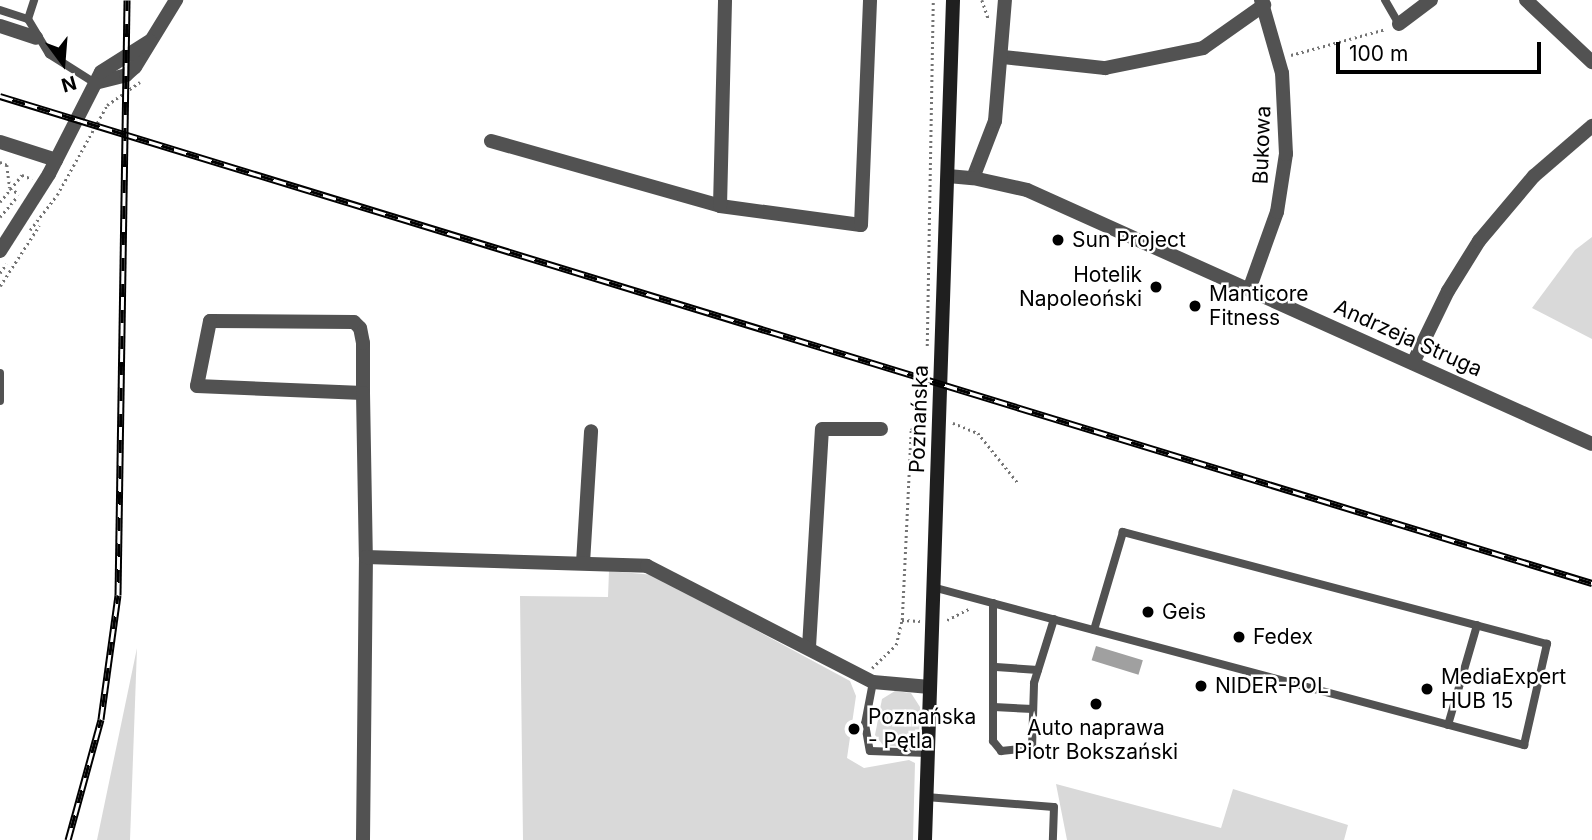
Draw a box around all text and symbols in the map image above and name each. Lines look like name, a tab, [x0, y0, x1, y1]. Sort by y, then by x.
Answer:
north arrow	[28, 28, 98, 98]
scale bar	[1340, 28, 1545, 72]
text: 100 m	[1349, 41, 1408, 66]
text: N	[59, 71, 79, 97]
street label: Bukowa	[1248, 105, 1276, 185]
place label: Sun Project	[1072, 227, 1186, 253]
marker: Sun Project	[1050, 232, 1066, 248]
place label: Hotelik Napoleoński	[1019, 262, 1142, 312]
marker: Hotelik Napoleoński	[1148, 279, 1164, 295]
place label: Manticore Fitness	[1209, 281, 1309, 331]
street label: Andrzeja Struga	[1330, 294, 1486, 382]
marker: Manticore Fitness	[1187, 298, 1203, 314]
street label: Poznańska	[905, 364, 933, 474]
place label: Geis	[1162, 599, 1206, 625]
marker: Geis	[1140, 604, 1156, 620]
place label: Fedex	[1253, 624, 1313, 650]
marker: Fedex	[1231, 629, 1247, 645]
place label: MediaExpert HUB 15	[1441, 664, 1566, 714]
place label: NIDER-POL	[1215, 673, 1329, 699]
marker: NIDER-POL	[1193, 678, 1209, 694]
marker: MediaExpert HUB 15	[1419, 681, 1435, 697]
marker: Auto naprawa Piotr Bokszański	[1088, 696, 1104, 712]
place label: Poznańska - Pętla	[868, 704, 976, 754]
place label: Auto naprawa Piotr Bokszański	[1014, 715, 1178, 765]
marker: Poznańska - Pętla	[846, 721, 862, 737]

